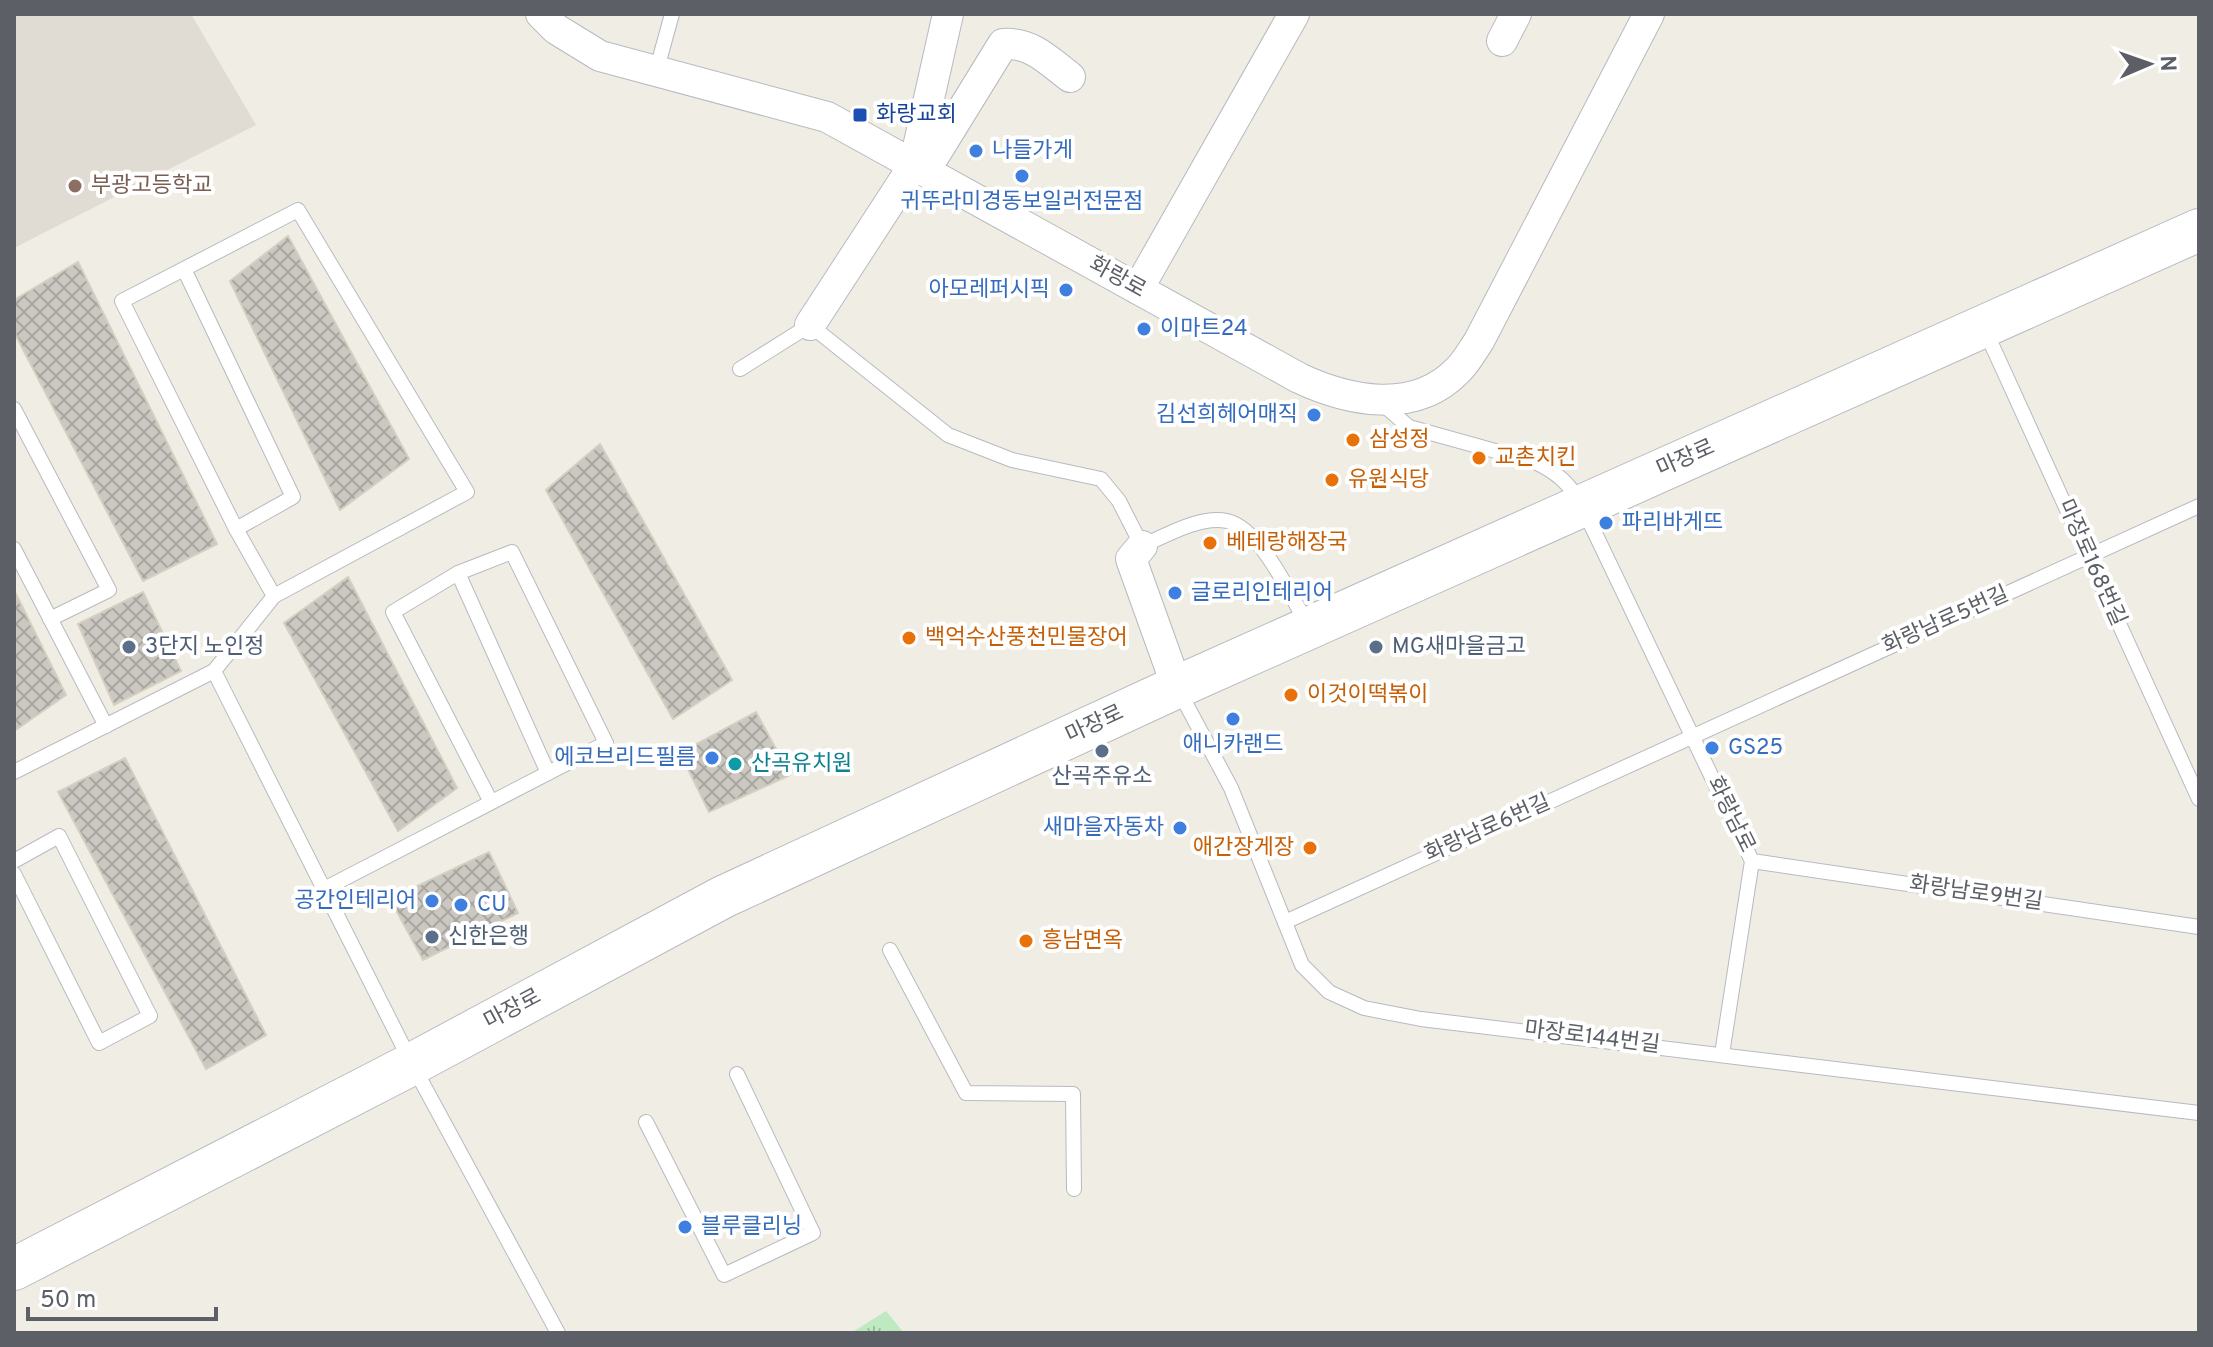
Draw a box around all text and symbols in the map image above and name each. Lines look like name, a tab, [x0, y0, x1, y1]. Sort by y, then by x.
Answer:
north arrow	[2109, 24, 2189, 104]
text: N	[2153, 55, 2180, 72]
place label: 화랑교회	[876, 102, 957, 129]
marker: 화랑교회	[851, 106, 869, 124]
place label: 나들가게	[992, 138, 1073, 165]
marker: 나들가게	[967, 142, 985, 160]
marker: 귀뚜라미경동보일러전문점	[1013, 167, 1031, 185]
place label: 부광고등학교	[91, 173, 212, 200]
marker: 부광고등학교	[66, 177, 84, 195]
place label: 귀뚜라미경동보일러전문점	[901, 189, 1143, 216]
street label: 화랑로	[1084, 251, 1150, 305]
place label: 아모레퍼시픽	[929, 277, 1050, 304]
marker: 아모레퍼시픽	[1057, 281, 1075, 299]
place label: 이마트24	[1160, 316, 1248, 343]
marker: 이마트24	[1135, 320, 1153, 338]
place label: 김선희헤어매직	[1156, 402, 1298, 429]
marker: 김선희헤어매직	[1305, 406, 1323, 424]
place label: 삼성정	[1369, 427, 1430, 454]
marker: 삼성정	[1344, 431, 1362, 449]
street label: 마장로	[1653, 434, 1719, 484]
place label: 교촌치킨	[1495, 445, 1576, 472]
marker: 교촌치킨	[1470, 449, 1488, 467]
place label: 유원식당	[1348, 467, 1429, 494]
marker: 유원식당	[1323, 471, 1341, 489]
street label: 마장로168번길	[2051, 495, 2131, 631]
place label: 파리바게뜨	[1622, 510, 1723, 537]
marker: 파리바게뜨	[1597, 514, 1615, 532]
place label: 베테랑해장국	[1226, 530, 1347, 557]
marker: 베테랑해장국	[1201, 534, 1219, 552]
place label: 글로리인테리어	[1191, 580, 1333, 607]
street label: 화랑남로5번길	[1879, 581, 2013, 661]
marker: 글로리인테리어	[1166, 584, 1184, 602]
place label: 백억수산풍천민물장어	[925, 625, 1127, 652]
marker: 백억수산풍천민물장어	[900, 629, 918, 647]
place label: 3단지 노인정	[145, 634, 265, 661]
place label: MG새마을금고	[1392, 634, 1526, 661]
marker: 3단지 노인정	[120, 638, 138, 656]
marker: MG새마을금고	[1367, 638, 1385, 656]
place label: 이것이떡볶이	[1307, 682, 1428, 709]
marker: 이것이떡볶이	[1282, 686, 1300, 704]
street label: 마장로	[1062, 700, 1128, 750]
marker: 애니카랜드	[1224, 710, 1242, 728]
place label: 애니카랜드	[1182, 732, 1284, 759]
place label: GS25	[1728, 735, 1783, 762]
marker: GS25	[1703, 739, 1721, 757]
marker: 산곡주유소	[1093, 742, 1111, 760]
place label: 에코브리드필름	[554, 745, 696, 772]
marker: 에코브리드필름	[703, 749, 721, 767]
place label: 산곡유치원	[751, 751, 852, 778]
marker: 산곡유치원	[726, 755, 744, 773]
place label: 산곡주유소	[1051, 764, 1153, 791]
street label: 화랑남로	[1700, 773, 1760, 857]
street label: 화랑남로6번길	[1421, 789, 1555, 869]
place label: 새마을자동차	[1043, 815, 1164, 842]
marker: 새마을자동차	[1171, 819, 1189, 837]
place label: 애간장게장	[1193, 835, 1294, 862]
marker: 애간장게장	[1301, 839, 1319, 857]
street label: 화랑남로9번길	[1907, 871, 2045, 917]
place label: 공간인테리어	[295, 888, 416, 915]
marker: 공간인테리어	[423, 892, 441, 910]
place label: CU	[477, 892, 506, 919]
marker: CU	[452, 896, 470, 914]
place label: 신한은행	[448, 924, 529, 951]
marker: 신한은행	[423, 928, 441, 946]
place label: 흥남면옥	[1042, 928, 1123, 955]
marker: 흥남면옥	[1017, 932, 1035, 950]
street label: 마장로	[480, 984, 546, 1036]
street label: 마장로144번길	[1523, 1016, 1661, 1060]
place label: 블루클리닝	[701, 1214, 802, 1241]
marker: 블루클리닝	[676, 1218, 694, 1236]
scale bar	[28, 1271, 216, 1321]
text: 50 m	[40, 1286, 96, 1316]

